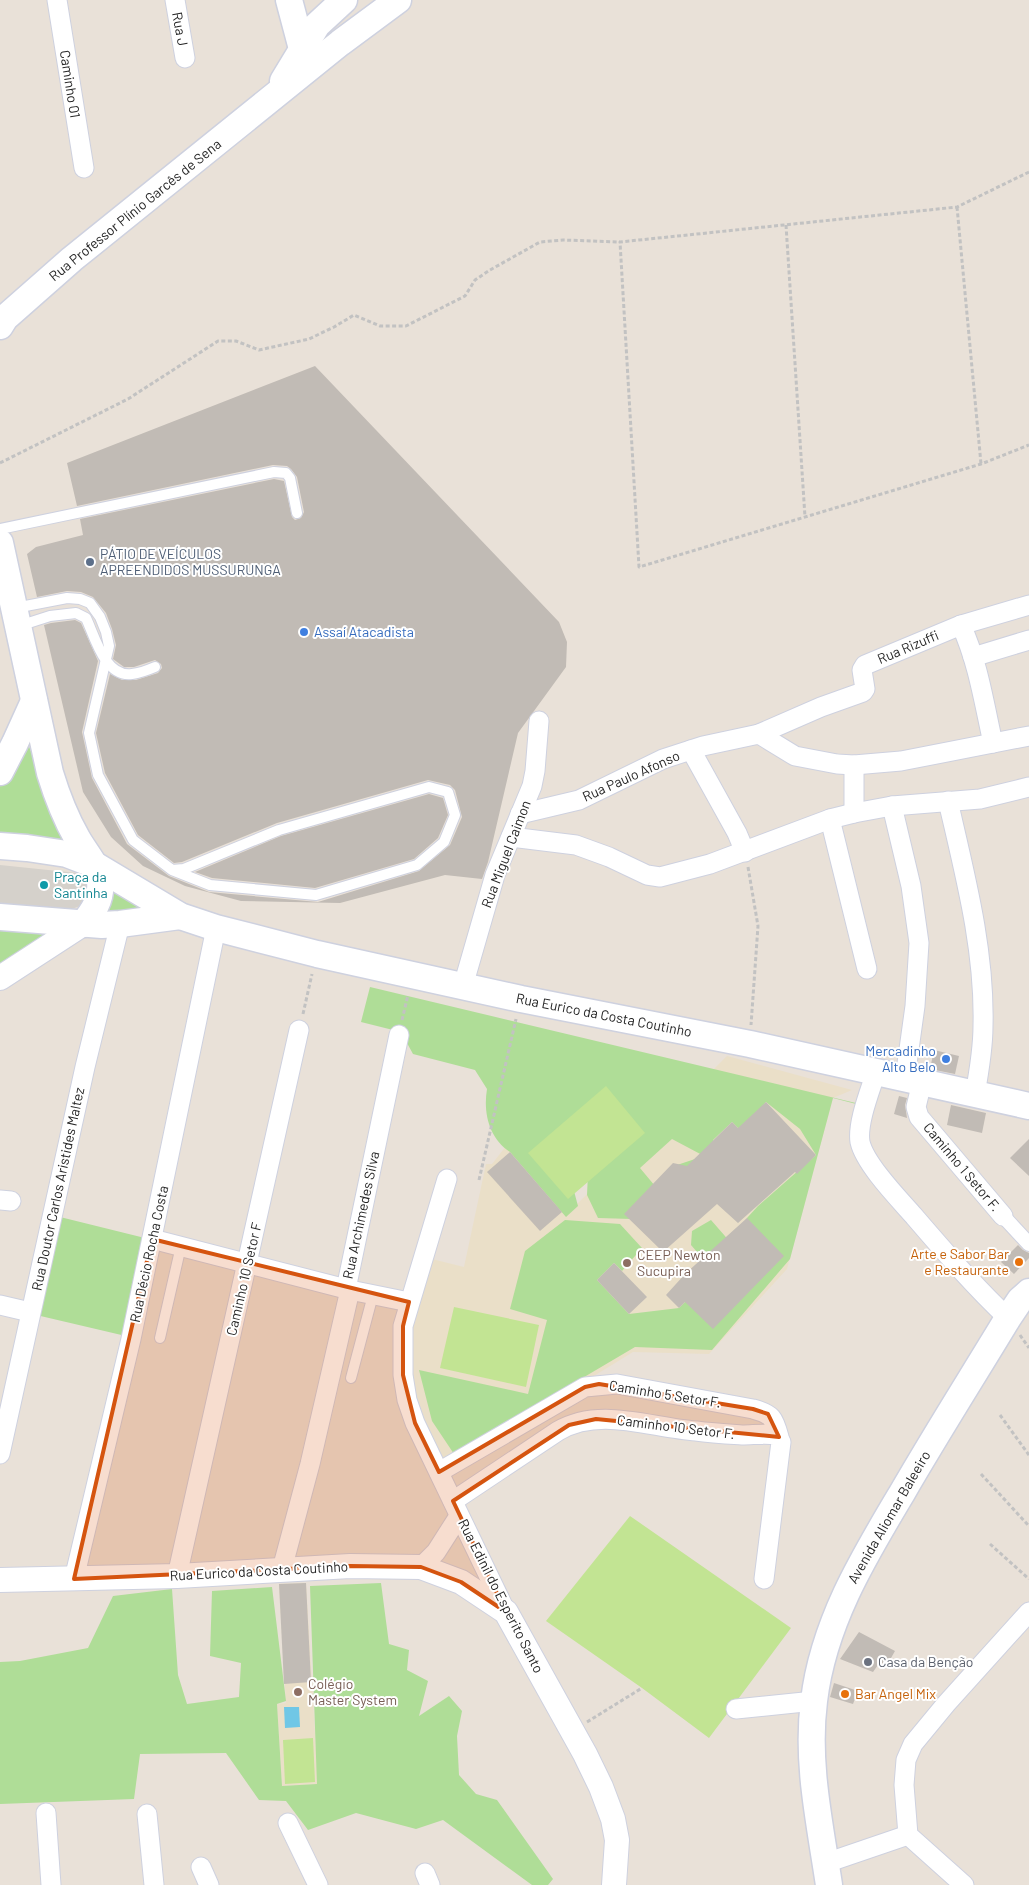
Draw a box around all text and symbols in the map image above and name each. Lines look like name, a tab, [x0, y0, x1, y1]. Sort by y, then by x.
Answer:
street label: Rua J	[169, 11, 192, 47]
street label: Caminho 01	[57, 49, 84, 119]
street label: Rua Professor Plínio Garcês de Sena	[45, 135, 224, 284]
place label: PÁTIO DE VEÍCULOS APREENDIDOS MUSSURUNGA	[100, 545, 281, 578]
marker: PÁTIO DE VEÍCULOS APREENDIDOS MUSSURUNGA	[84, 556, 96, 568]
place label: Assaí Atacadista	[314, 623, 414, 640]
marker: Assaí Atacadista	[298, 626, 310, 638]
street label: Rua Rizuffi	[875, 626, 941, 667]
street label: Rua Paulo Afonso	[579, 746, 682, 805]
street label: Rua Miguel Caimon	[477, 798, 534, 910]
place label: Praça da Santinha	[54, 868, 108, 901]
marker: Praça da Santinha	[38, 879, 50, 891]
street label: Rua Eurico da Costa Coutinho	[515, 989, 693, 1040]
place label: Mercadinho Alto Belo	[865, 1042, 936, 1075]
marker: Mercadinho Alto Belo	[940, 1053, 952, 1065]
street label: Rua Doutor Carlos Aristides Maltez	[28, 1086, 87, 1292]
street label: Caminho 1 Setor F.	[920, 1119, 1004, 1215]
street label: Rua Archimedes Silva	[339, 1150, 382, 1280]
street label: Rua Décio Rocha Costa	[126, 1184, 171, 1324]
street label: Caminho 10 Setor F	[222, 1221, 265, 1337]
place label: Arte e Sabor Bar e Restaurante	[910, 1245, 1009, 1278]
place label: CEEP Newton Sucupira	[637, 1246, 720, 1279]
marker: Arte e Sabor Bar e Restaurante	[1013, 1256, 1025, 1268]
marker: CEEP Newton Sucupira	[621, 1257, 633, 1269]
street label: Caminho 5 Setor F.	[608, 1376, 722, 1411]
street label: Caminho 10 Setor F.	[616, 1411, 736, 1442]
street label: Avenida Aliomar Baleeiro	[844, 1447, 934, 1586]
street label: Rua Edinil do Esperito Santo	[455, 1516, 548, 1676]
street label: Rua Eurico da Costa Coutinho	[169, 1557, 349, 1584]
place label: Casa da Benção	[878, 1653, 973, 1670]
marker: Casa da Benção	[862, 1656, 874, 1668]
place label: Colégio Master System	[308, 1675, 397, 1708]
place label: Bar Angel Mix	[855, 1685, 936, 1702]
marker: Colégio Master System	[292, 1686, 304, 1698]
marker: Bar Angel Mix	[839, 1688, 851, 1700]

